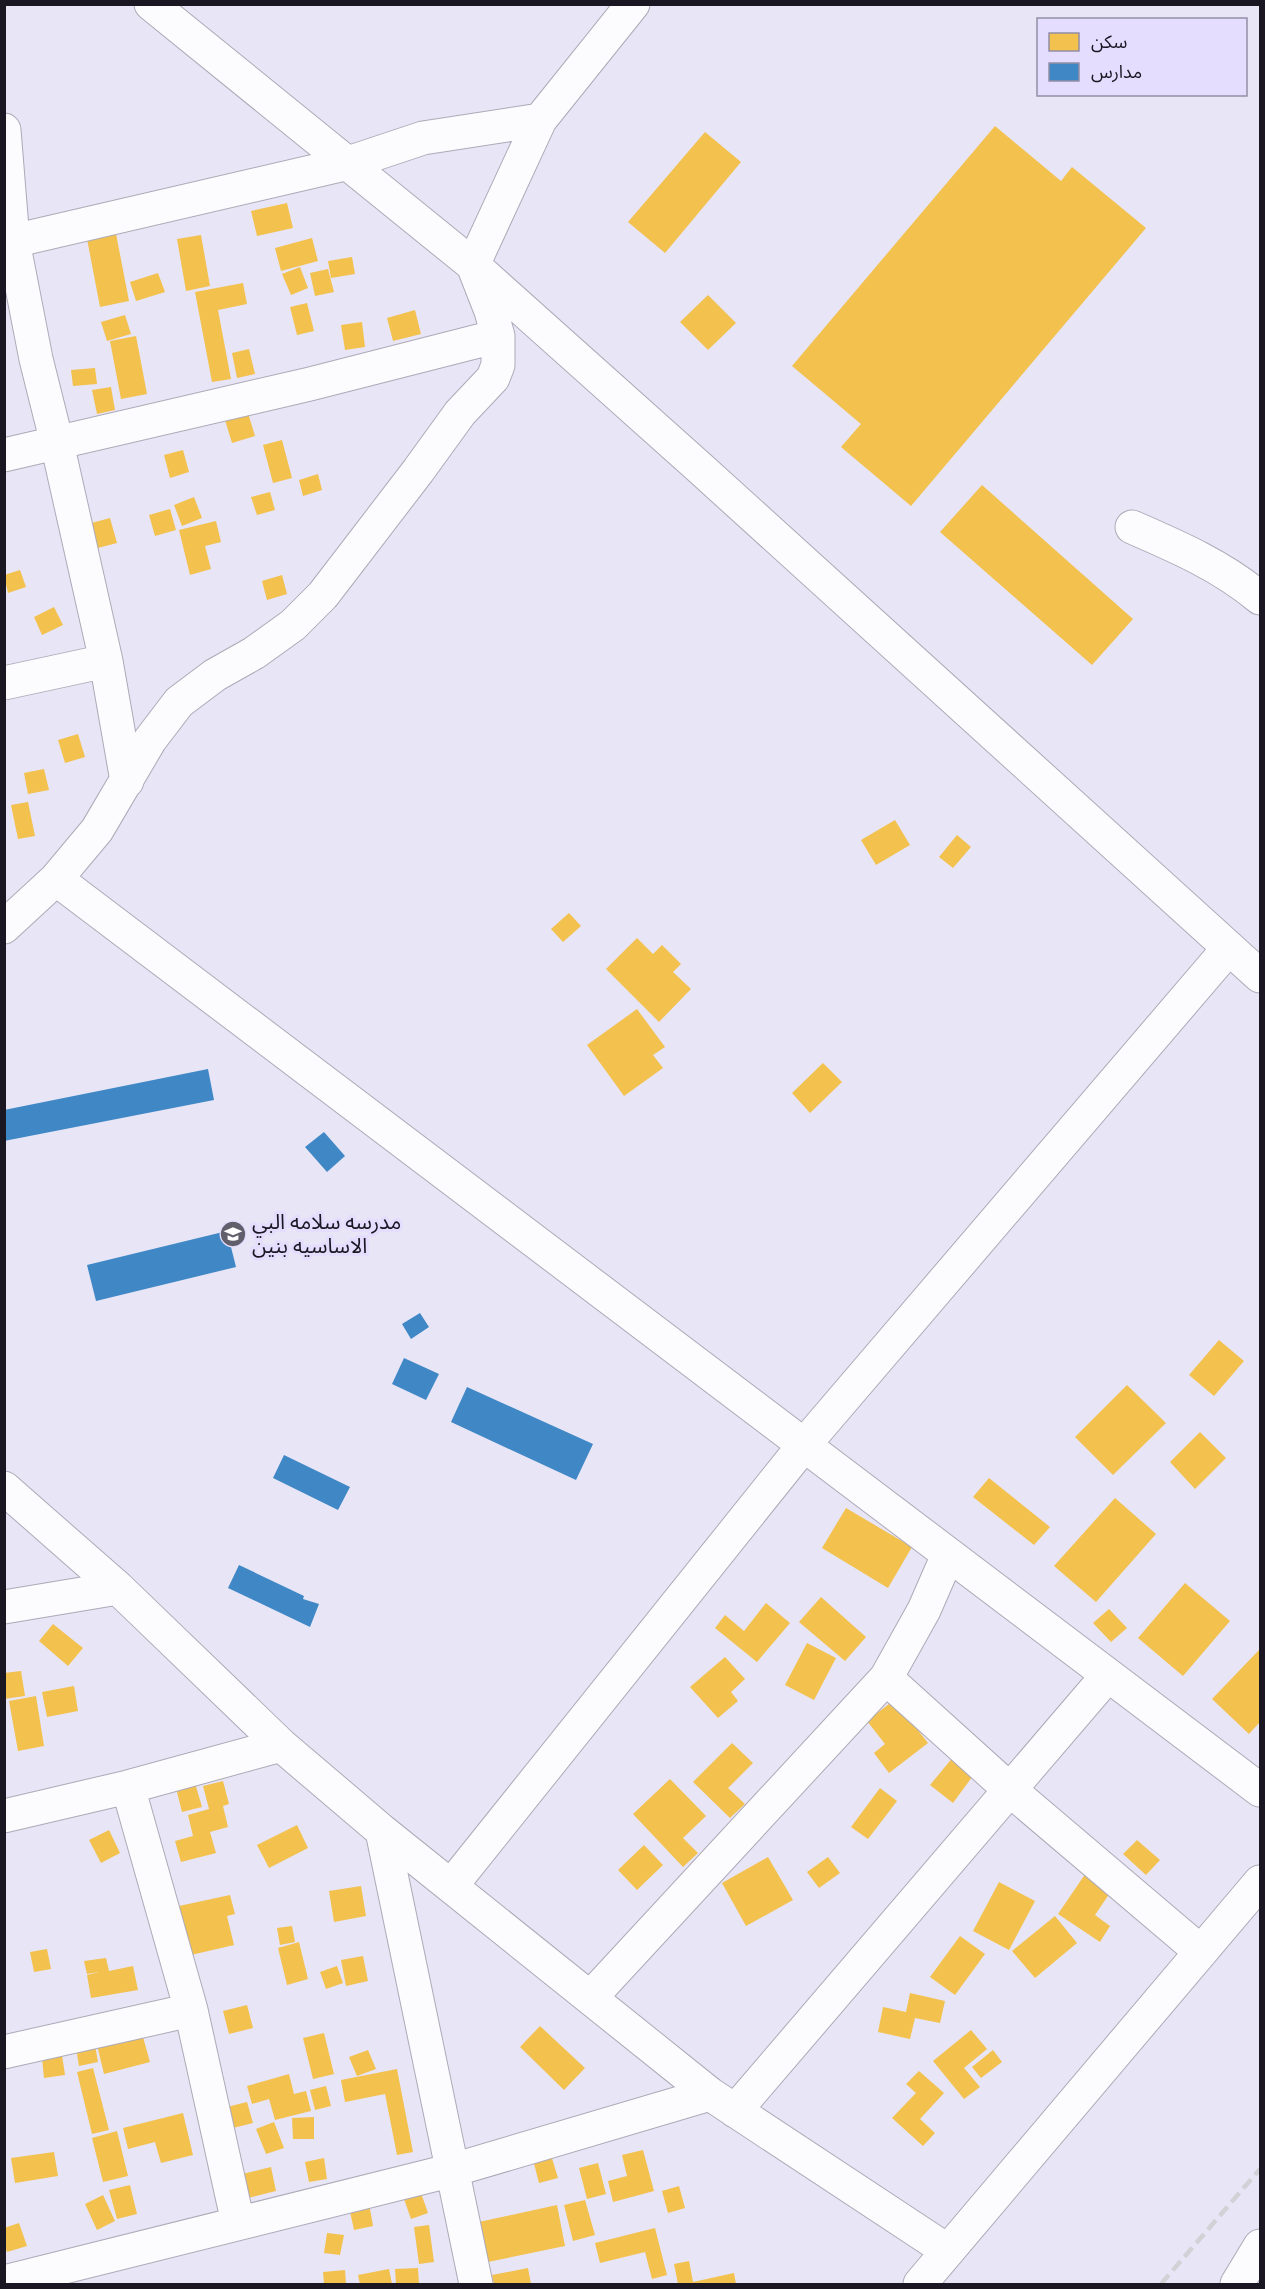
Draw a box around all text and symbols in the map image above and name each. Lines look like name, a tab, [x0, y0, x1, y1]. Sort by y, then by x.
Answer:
legend	[1037, 18, 1247, 96]
text: سكن	[1091, 31, 1127, 53]
text: مدارس	[1091, 61, 1142, 83]
place label: مدرسه سلامه البي الاساسيه بنين	[252, 1210, 401, 1258]
school or university icon: مدرسه سلامه البي الاساسيه بنين	[218, 1219, 248, 1249]

